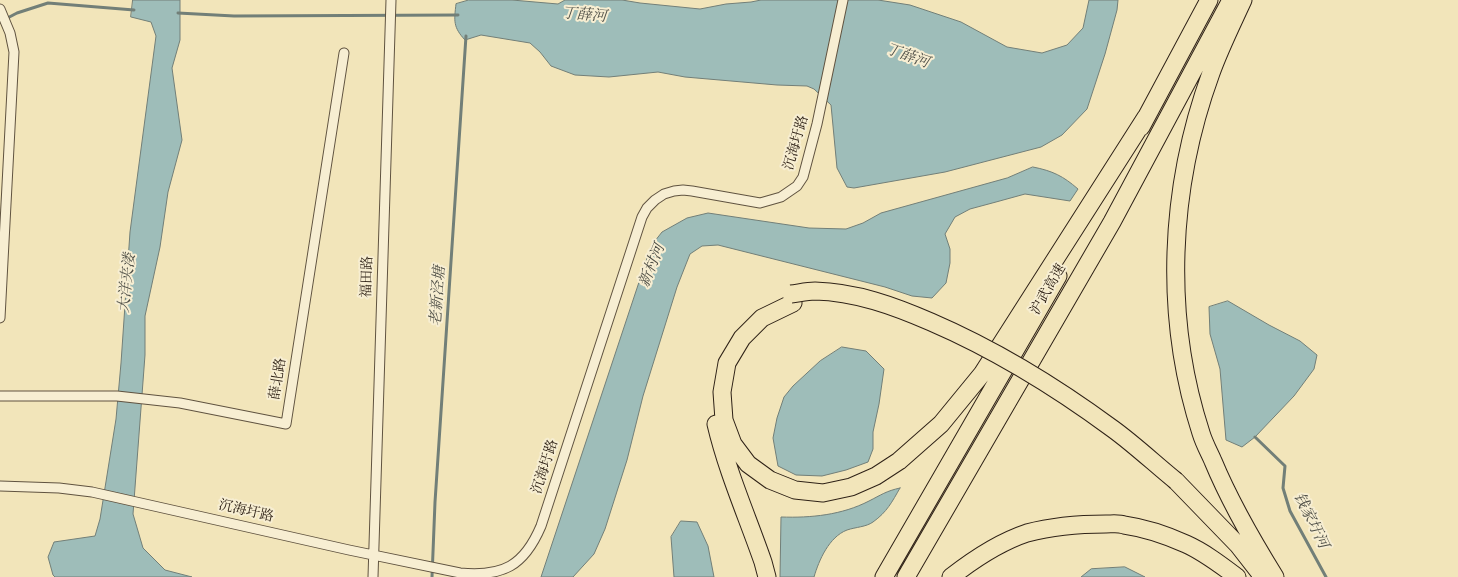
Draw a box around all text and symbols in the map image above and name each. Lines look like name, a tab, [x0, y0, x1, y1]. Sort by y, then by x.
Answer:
water label: 丁薛河	[561, 5, 607, 27]
water label: 丁薛河	[883, 41, 931, 73]
street label: 沉海圩路	[781, 114, 813, 172]
water label: 新村河	[636, 242, 670, 290]
water label: 大洋夹溇	[116, 252, 140, 314]
street label: 福田路	[359, 256, 377, 298]
street label: 沪武高速	[1028, 262, 1070, 318]
water label: 老新泾塘	[428, 265, 450, 327]
street label: 薛北路	[267, 357, 291, 401]
street label: 沉海圩路	[529, 438, 563, 496]
water label: 钱家圩河	[1289, 490, 1331, 552]
street label: 沉海圩路	[217, 498, 275, 526]

